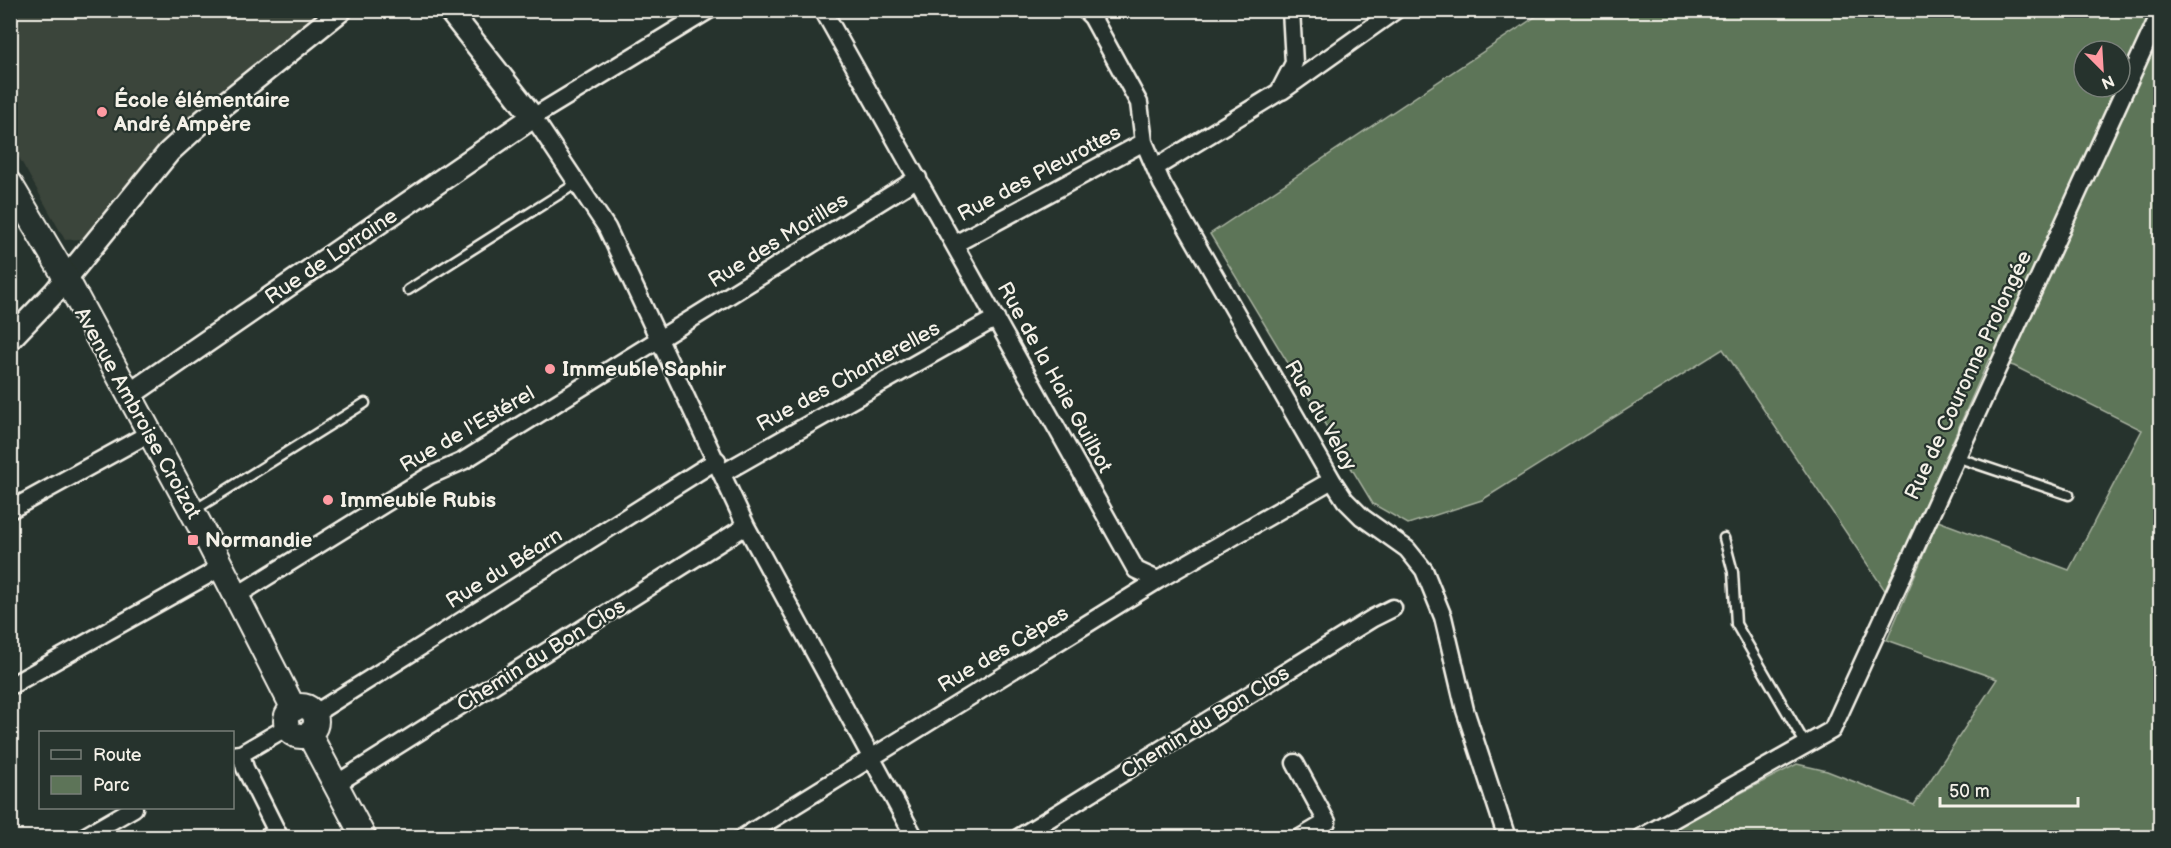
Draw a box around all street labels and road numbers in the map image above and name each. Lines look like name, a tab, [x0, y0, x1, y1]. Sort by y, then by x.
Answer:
street label: Rue des Pleurottes	[953, 120, 1125, 227]
street label: Rue des Morilles	[704, 187, 853, 293]
street label: Rue de Lorraine	[260, 203, 402, 310]
street label: Rue de Couronne Prolongée	[1900, 247, 2037, 504]
street label: Rue de la Haie Guilbot	[992, 277, 1118, 477]
street label: Avenue Ambroise Croizat	[69, 303, 206, 524]
street label: Rue des Chanterelles	[752, 316, 944, 437]
street label: Rue du Velay	[1279, 356, 1362, 475]
street label: Rue de l'Estérel	[395, 381, 539, 478]
street label: Rue du Béarn	[441, 523, 567, 614]
street label: Chemin du Bon Clos	[452, 593, 630, 717]
street label: Rue des Cèpes	[933, 601, 1073, 698]
street label: Chemin du Bon Clos	[1116, 660, 1294, 784]

